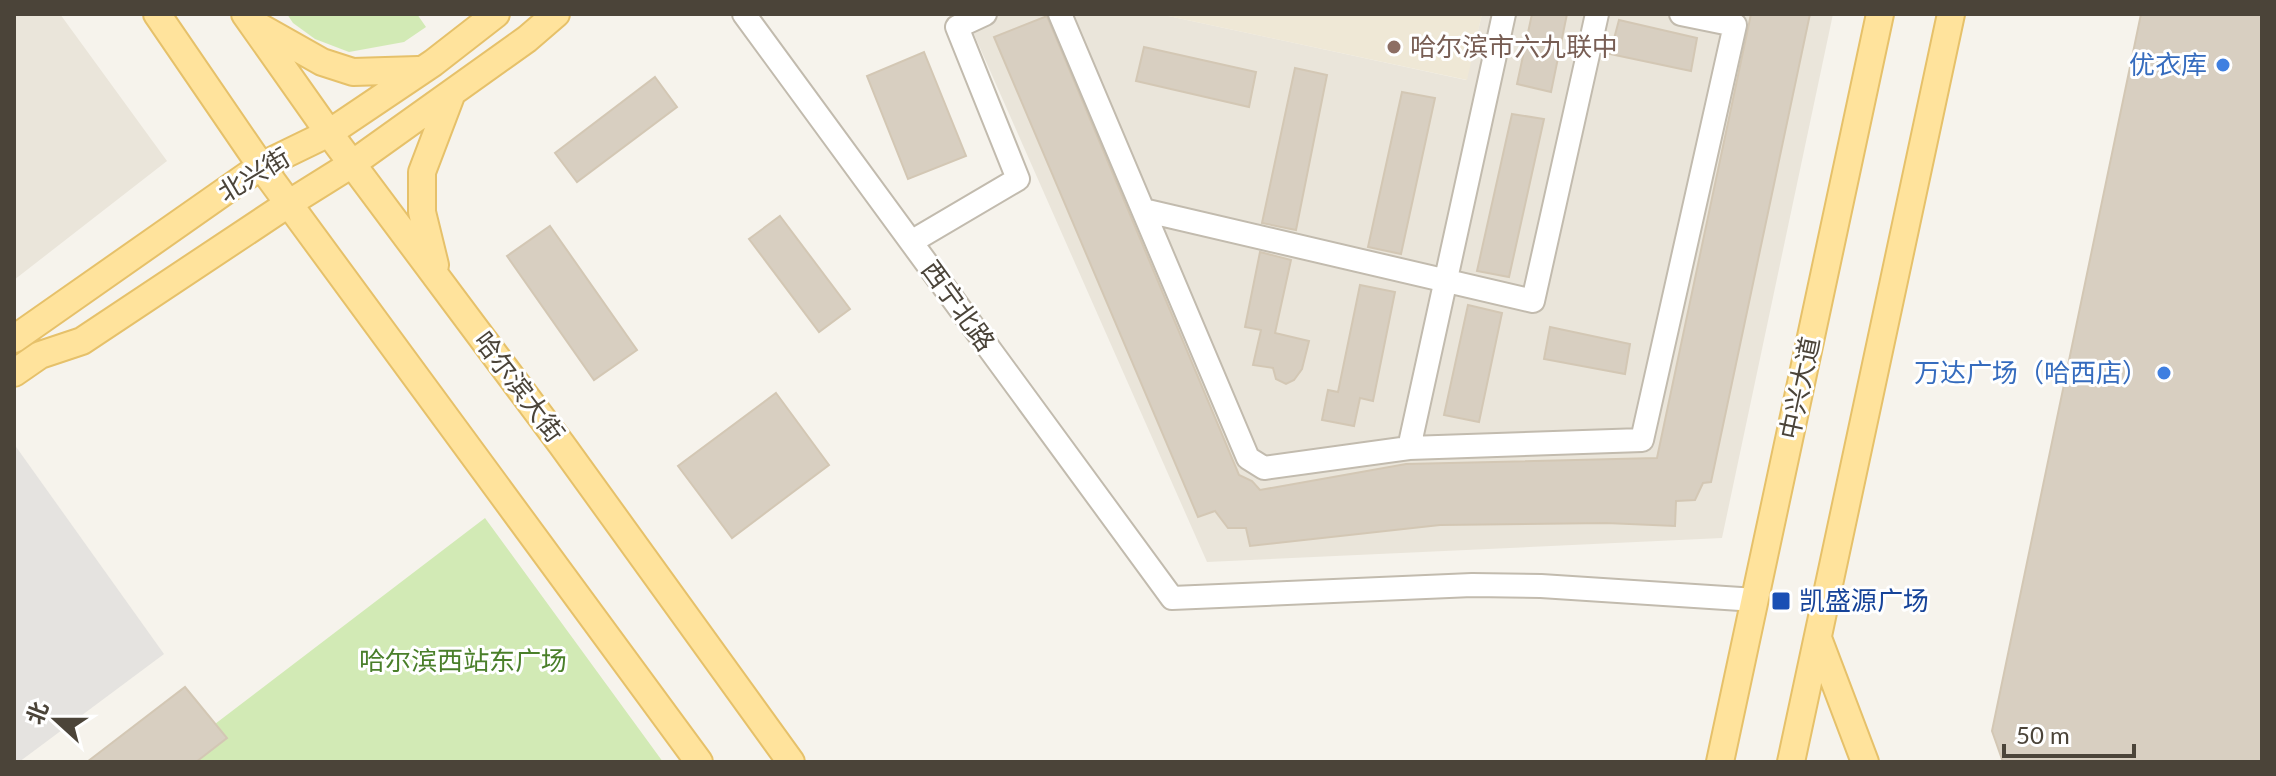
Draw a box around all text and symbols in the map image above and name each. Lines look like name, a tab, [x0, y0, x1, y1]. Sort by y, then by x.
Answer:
place label: 哈尔滨市六九联中	[1410, 30, 1618, 62]
marker: 哈尔滨市六九联中	[1385, 38, 1403, 56]
place label: 优衣库	[2129, 48, 2207, 80]
marker: 优衣库	[2214, 56, 2232, 74]
street label: 北兴街	[212, 140, 295, 208]
street label: 西宁北路	[915, 254, 1002, 357]
street label: 哈尔滨大街	[468, 325, 572, 448]
street label: 中兴大道	[1773, 334, 1825, 442]
place label: 万达广场（哈西店）	[1914, 356, 2148, 388]
marker: 万达广场（哈西店）	[2155, 364, 2173, 382]
place label: 凯盛源广场	[1799, 584, 1929, 616]
marker: 凯盛源广场	[1770, 590, 1792, 612]
park label: 哈尔滨西站东广场	[359, 644, 567, 676]
north arrow	[16, 680, 96, 760]
text: 北	[20, 698, 53, 728]
scale bar	[2004, 708, 2134, 758]
text: 50 m	[2016, 720, 2070, 749]

